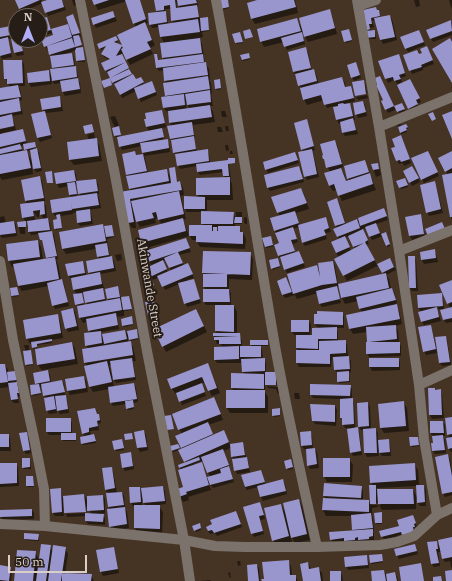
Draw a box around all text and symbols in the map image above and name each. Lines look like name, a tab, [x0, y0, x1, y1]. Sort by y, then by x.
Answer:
north arrow	[8, 8, 48, 48]
text: N	[24, 10, 32, 24]
street label: Akinwande Street	[133, 237, 165, 339]
scale bar	[10, 547, 89, 573]
text: 50 m	[15, 554, 44, 569]

